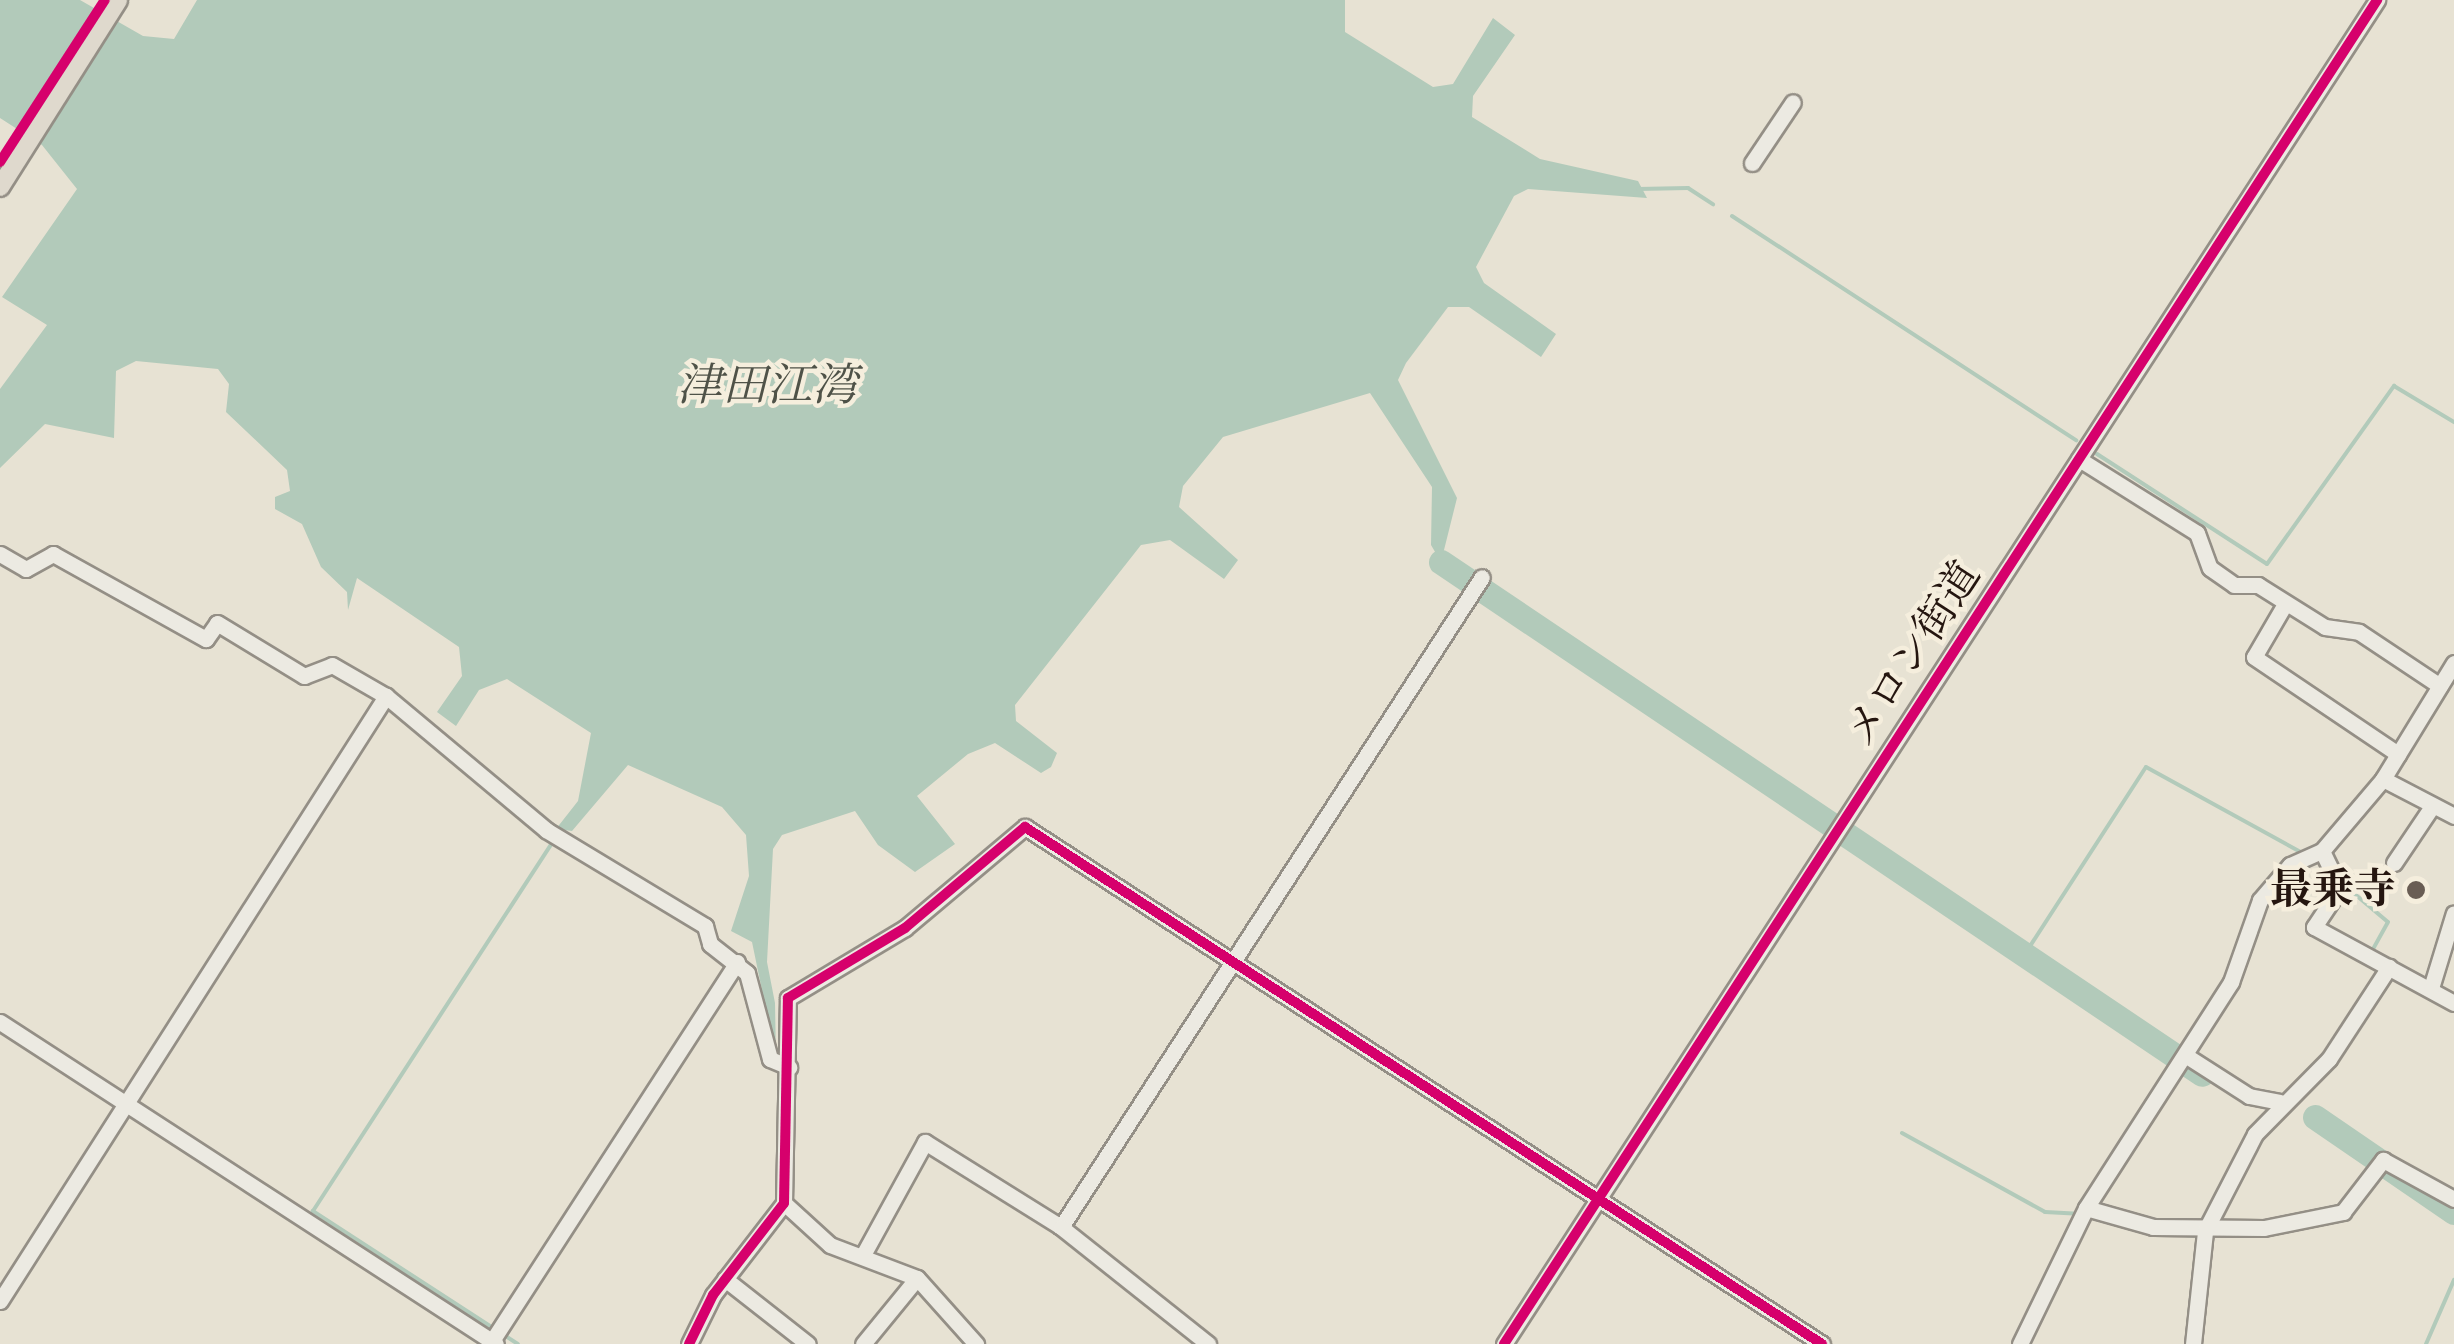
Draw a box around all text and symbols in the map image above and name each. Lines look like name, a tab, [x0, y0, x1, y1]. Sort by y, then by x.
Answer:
water label: 津田江湾	[677, 359, 857, 413]
street label: メロン街道	[1835, 552, 1991, 756]
place label: 最乗寺	[2270, 865, 2396, 915]
marker: 最乗寺	[2405, 879, 2427, 901]

